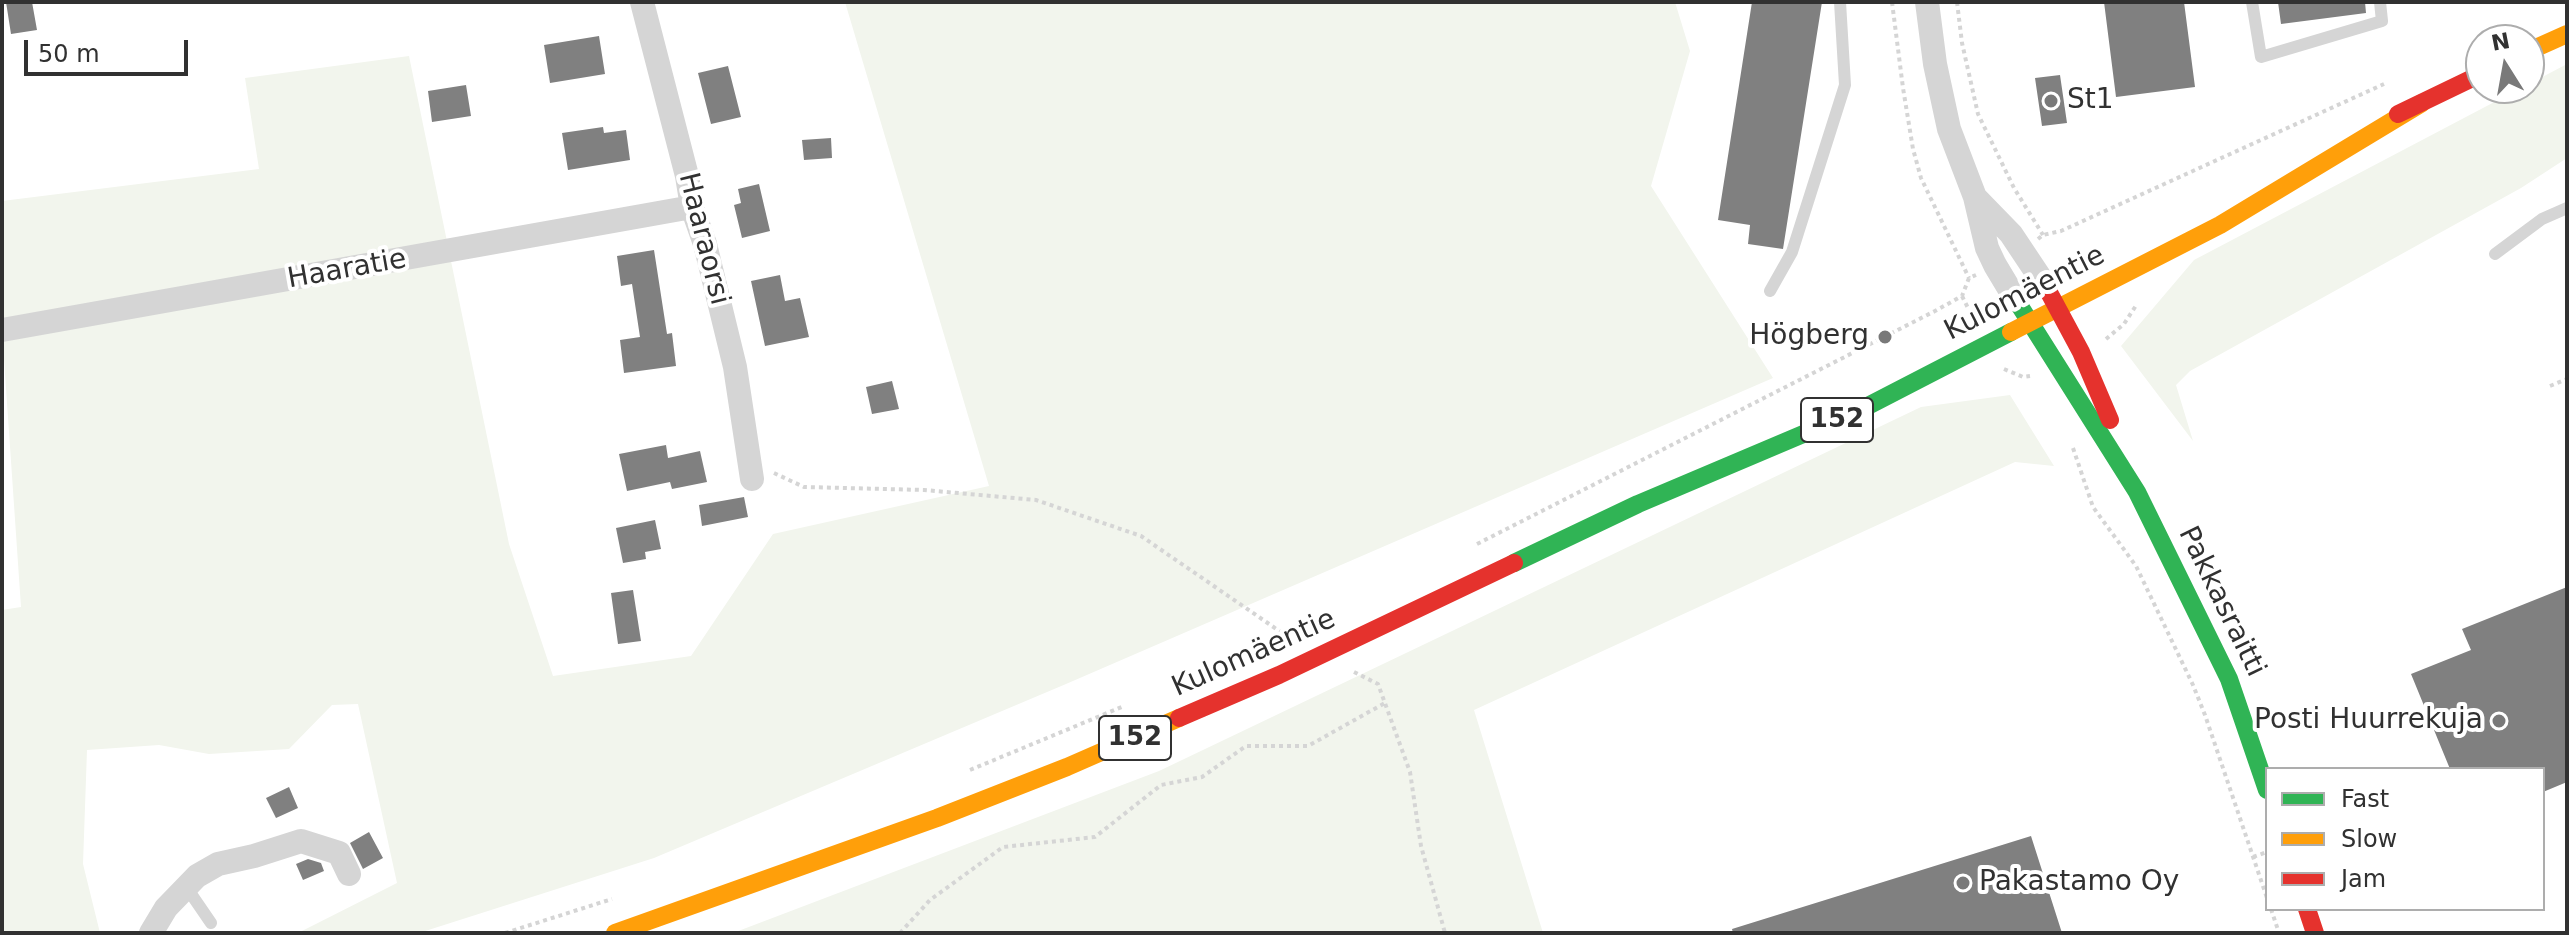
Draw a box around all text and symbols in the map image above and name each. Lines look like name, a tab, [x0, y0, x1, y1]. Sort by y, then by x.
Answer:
scale bar	[28, 24, 192, 74]
north arrow	[2465, 24, 2545, 104]
text: N	[2489, 28, 2512, 56]
text: 50 m	[38, 40, 100, 68]
place label: St1	[2067, 84, 2114, 118]
marker: St1	[2042, 92, 2060, 110]
street label: Haaraorsi	[670, 169, 736, 309]
street label: Kulomäentie	[1939, 239, 2111, 349]
street label: Haaratie	[285, 243, 409, 297]
place label: Högberg	[1749, 320, 1869, 354]
marker: Högberg	[1876, 328, 1894, 346]
road number: 152	[1801, 398, 1873, 442]
street label: Pakkasraitti	[2170, 522, 2272, 682]
street label: Kulomäentie	[1167, 603, 1341, 705]
place label: Posti Huurrekuja	[2254, 704, 2483, 738]
marker: Posti Huurrekuja	[2490, 712, 2508, 730]
road number: 152	[1099, 716, 1171, 760]
legend	[2265, 767, 2545, 911]
text: Fast	[2341, 785, 2389, 813]
text: Slow	[2341, 825, 2397, 853]
text: Jam	[2341, 865, 2386, 893]
place label: Pakastamo Oy	[1979, 866, 2179, 900]
marker: Pakastamo Oy	[1954, 874, 1972, 892]

